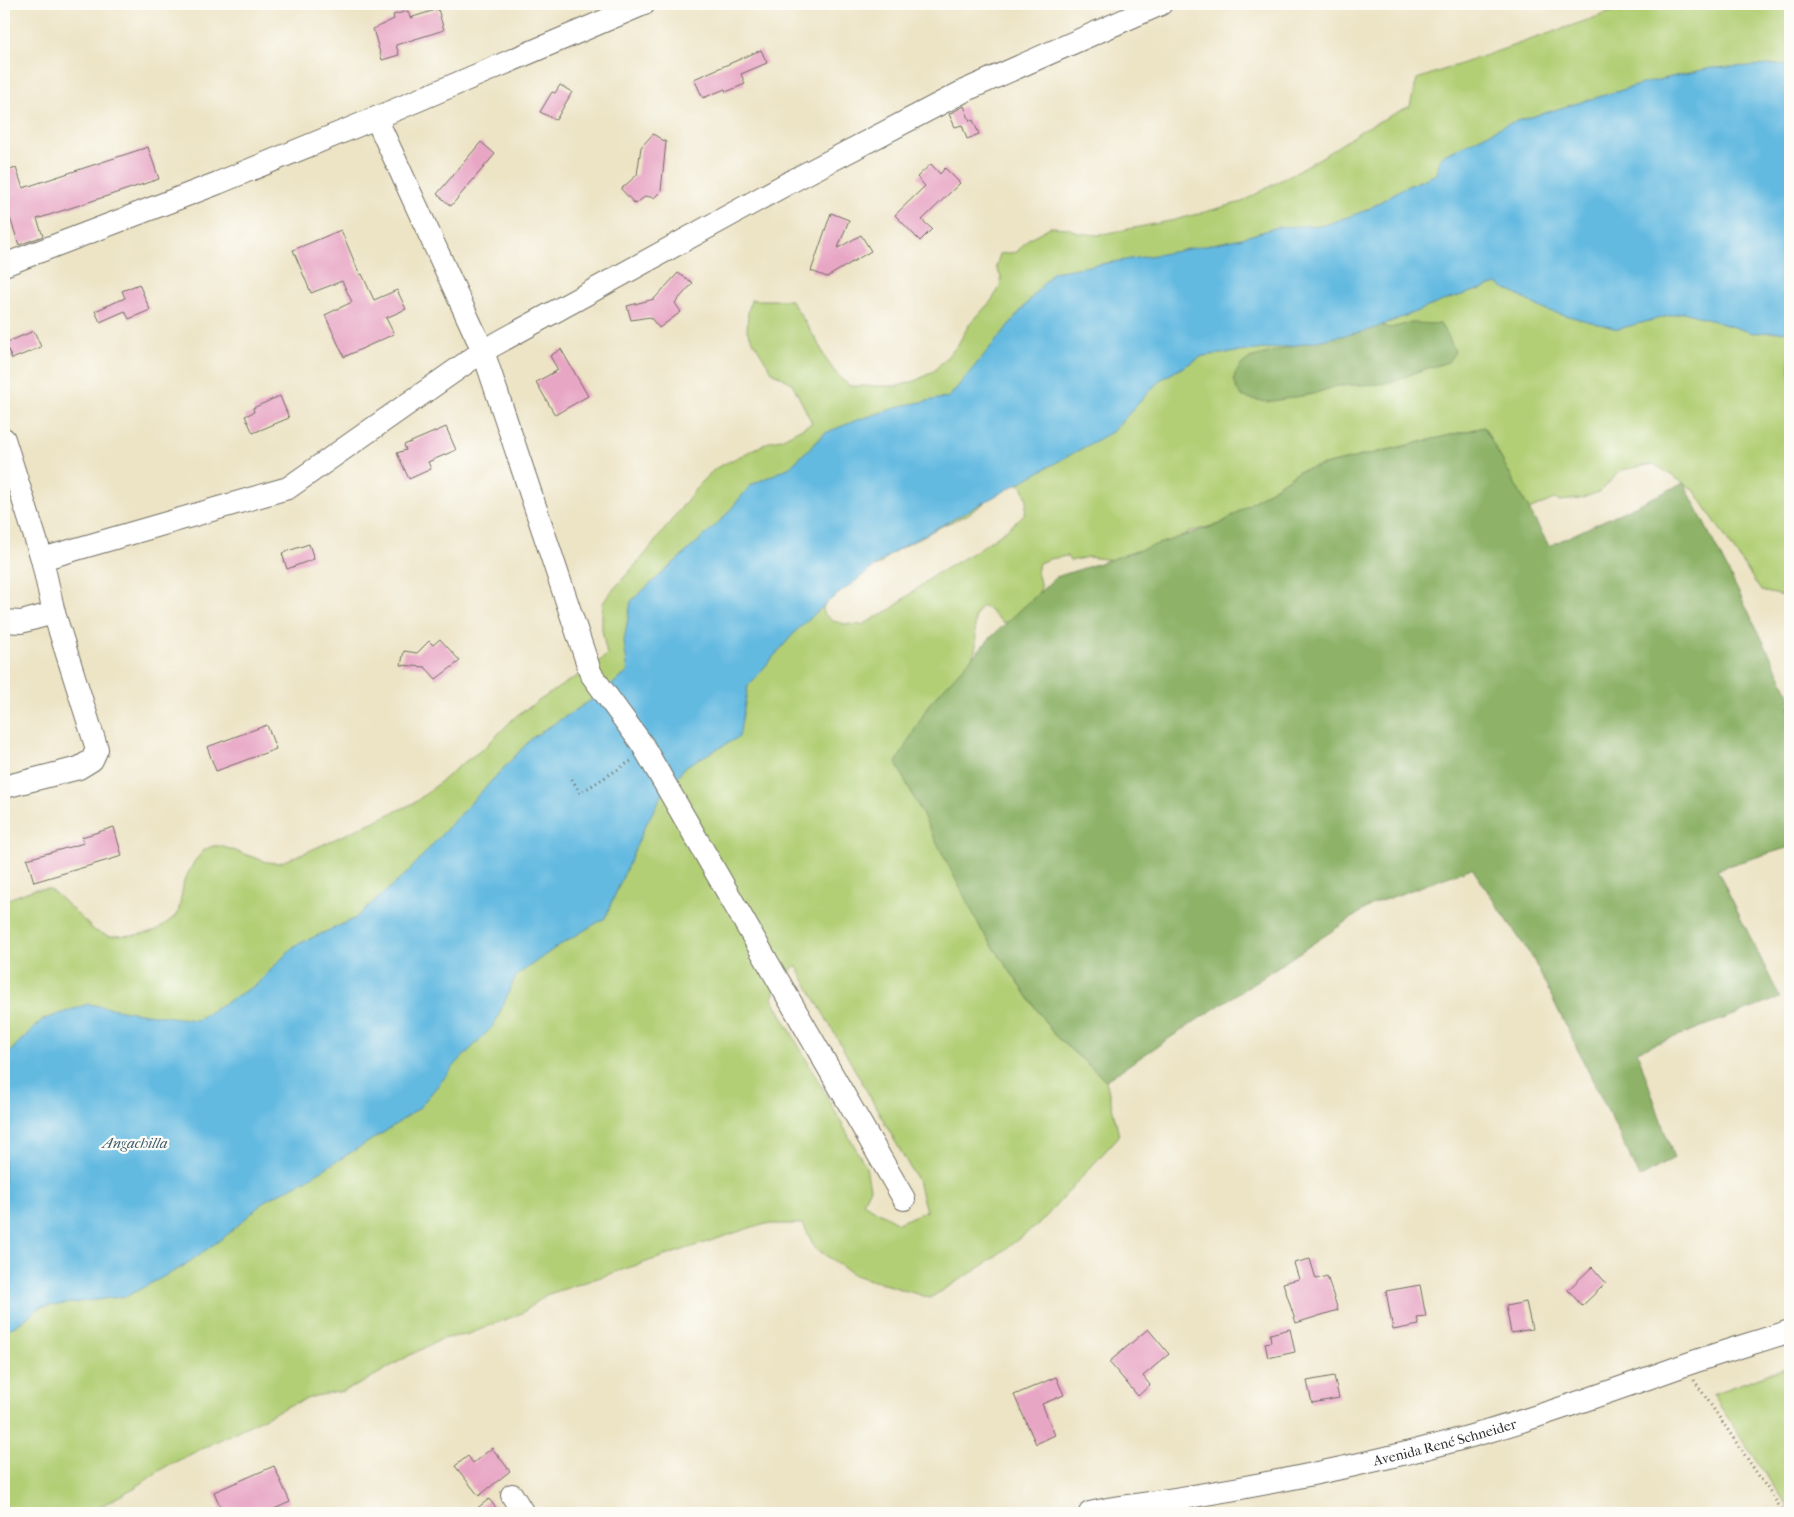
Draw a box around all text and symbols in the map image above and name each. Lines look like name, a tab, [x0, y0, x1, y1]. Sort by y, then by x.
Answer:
water label: Angachilla	[100, 1134, 168, 1152]
street label: Avenida René Schneider	[1371, 1415, 1519, 1470]

